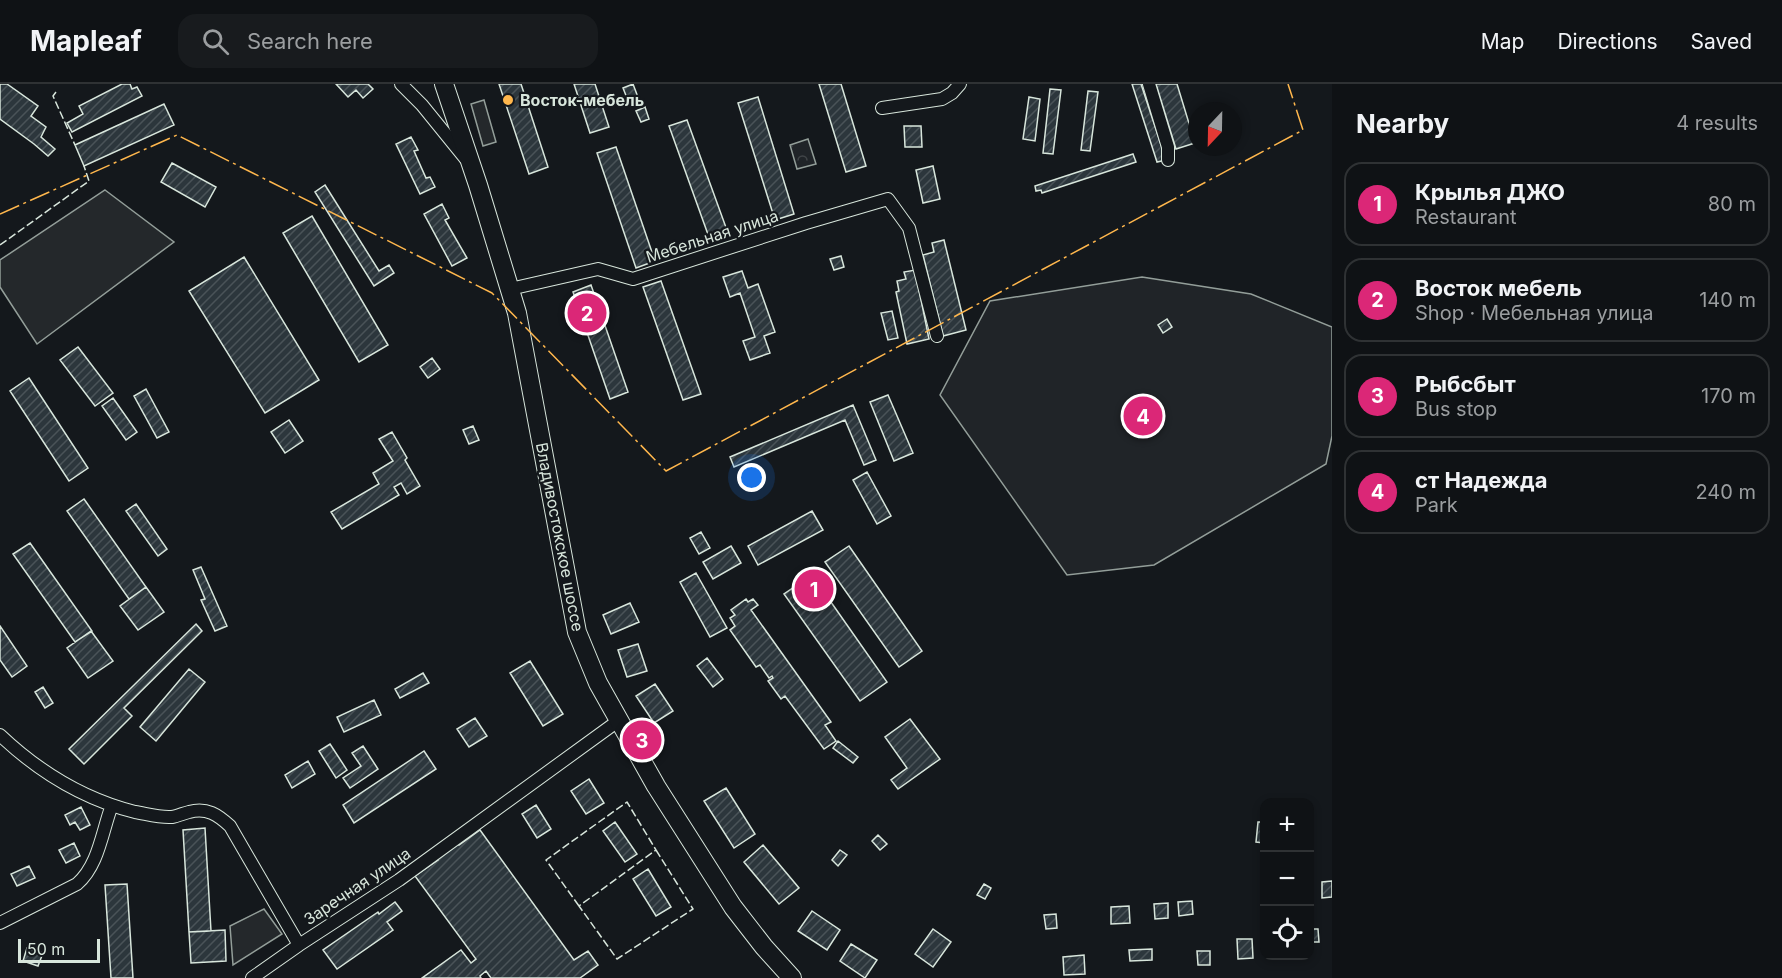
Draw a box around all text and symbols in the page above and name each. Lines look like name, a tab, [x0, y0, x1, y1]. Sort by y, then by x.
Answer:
search box	[178, 14, 598, 68]
text: Mapleaf	[30, 24, 142, 58]
icon: search	[199, 25, 232, 58]
text: Search here	[247, 28, 373, 54]
text: Map	[1481, 29, 1524, 54]
text: Directions	[1557, 29, 1658, 54]
text: Saved	[1691, 29, 1752, 54]
place label: Восток-мебель	[520, 90, 644, 110]
marker: Восток-мебель	[501, 93, 515, 107]
north arrow	[1188, 102, 1242, 156]
text: Nearby	[1356, 108, 1449, 139]
text: 4 results	[1676, 111, 1758, 135]
text: Крылья ДЖО	[1415, 179, 1565, 205]
text: 1	[1373, 192, 1382, 216]
text: 80 m	[1708, 192, 1756, 216]
street label: Мебельная улица	[643, 205, 781, 267]
text: Restaurant	[1415, 205, 1517, 229]
text: Восток мебель	[1415, 275, 1582, 301]
text: 2	[1371, 288, 1384, 312]
text: 140 m	[1699, 288, 1756, 312]
pin: 2	[568, 290, 606, 336]
text: Shop · Мебельная улица	[1415, 301, 1653, 325]
text: Рыбсбыт	[1415, 371, 1516, 397]
text: 3	[1371, 384, 1384, 408]
text: 170 m	[1701, 384, 1756, 408]
pin: 4	[1124, 394, 1162, 438]
text: Bus stop	[1415, 397, 1497, 421]
street label: Владивостокское шоссе	[532, 441, 588, 633]
your location	[737, 463, 766, 492]
text: ст Надежда	[1415, 467, 1547, 493]
text: 4	[1371, 480, 1384, 504]
text: 240 m	[1695, 480, 1756, 504]
text: Park	[1415, 493, 1458, 517]
pin: 1	[794, 566, 834, 612]
pin: 3	[622, 718, 662, 762]
map controls	[1260, 798, 1314, 960]
button: +	[1260, 798, 1314, 852]
street label: Заречная улица	[300, 843, 414, 929]
button: −	[1260, 852, 1314, 906]
button: locate	[1260, 906, 1314, 960]
scale bar	[18, 936, 100, 964]
text: 50 m	[27, 939, 65, 959]

